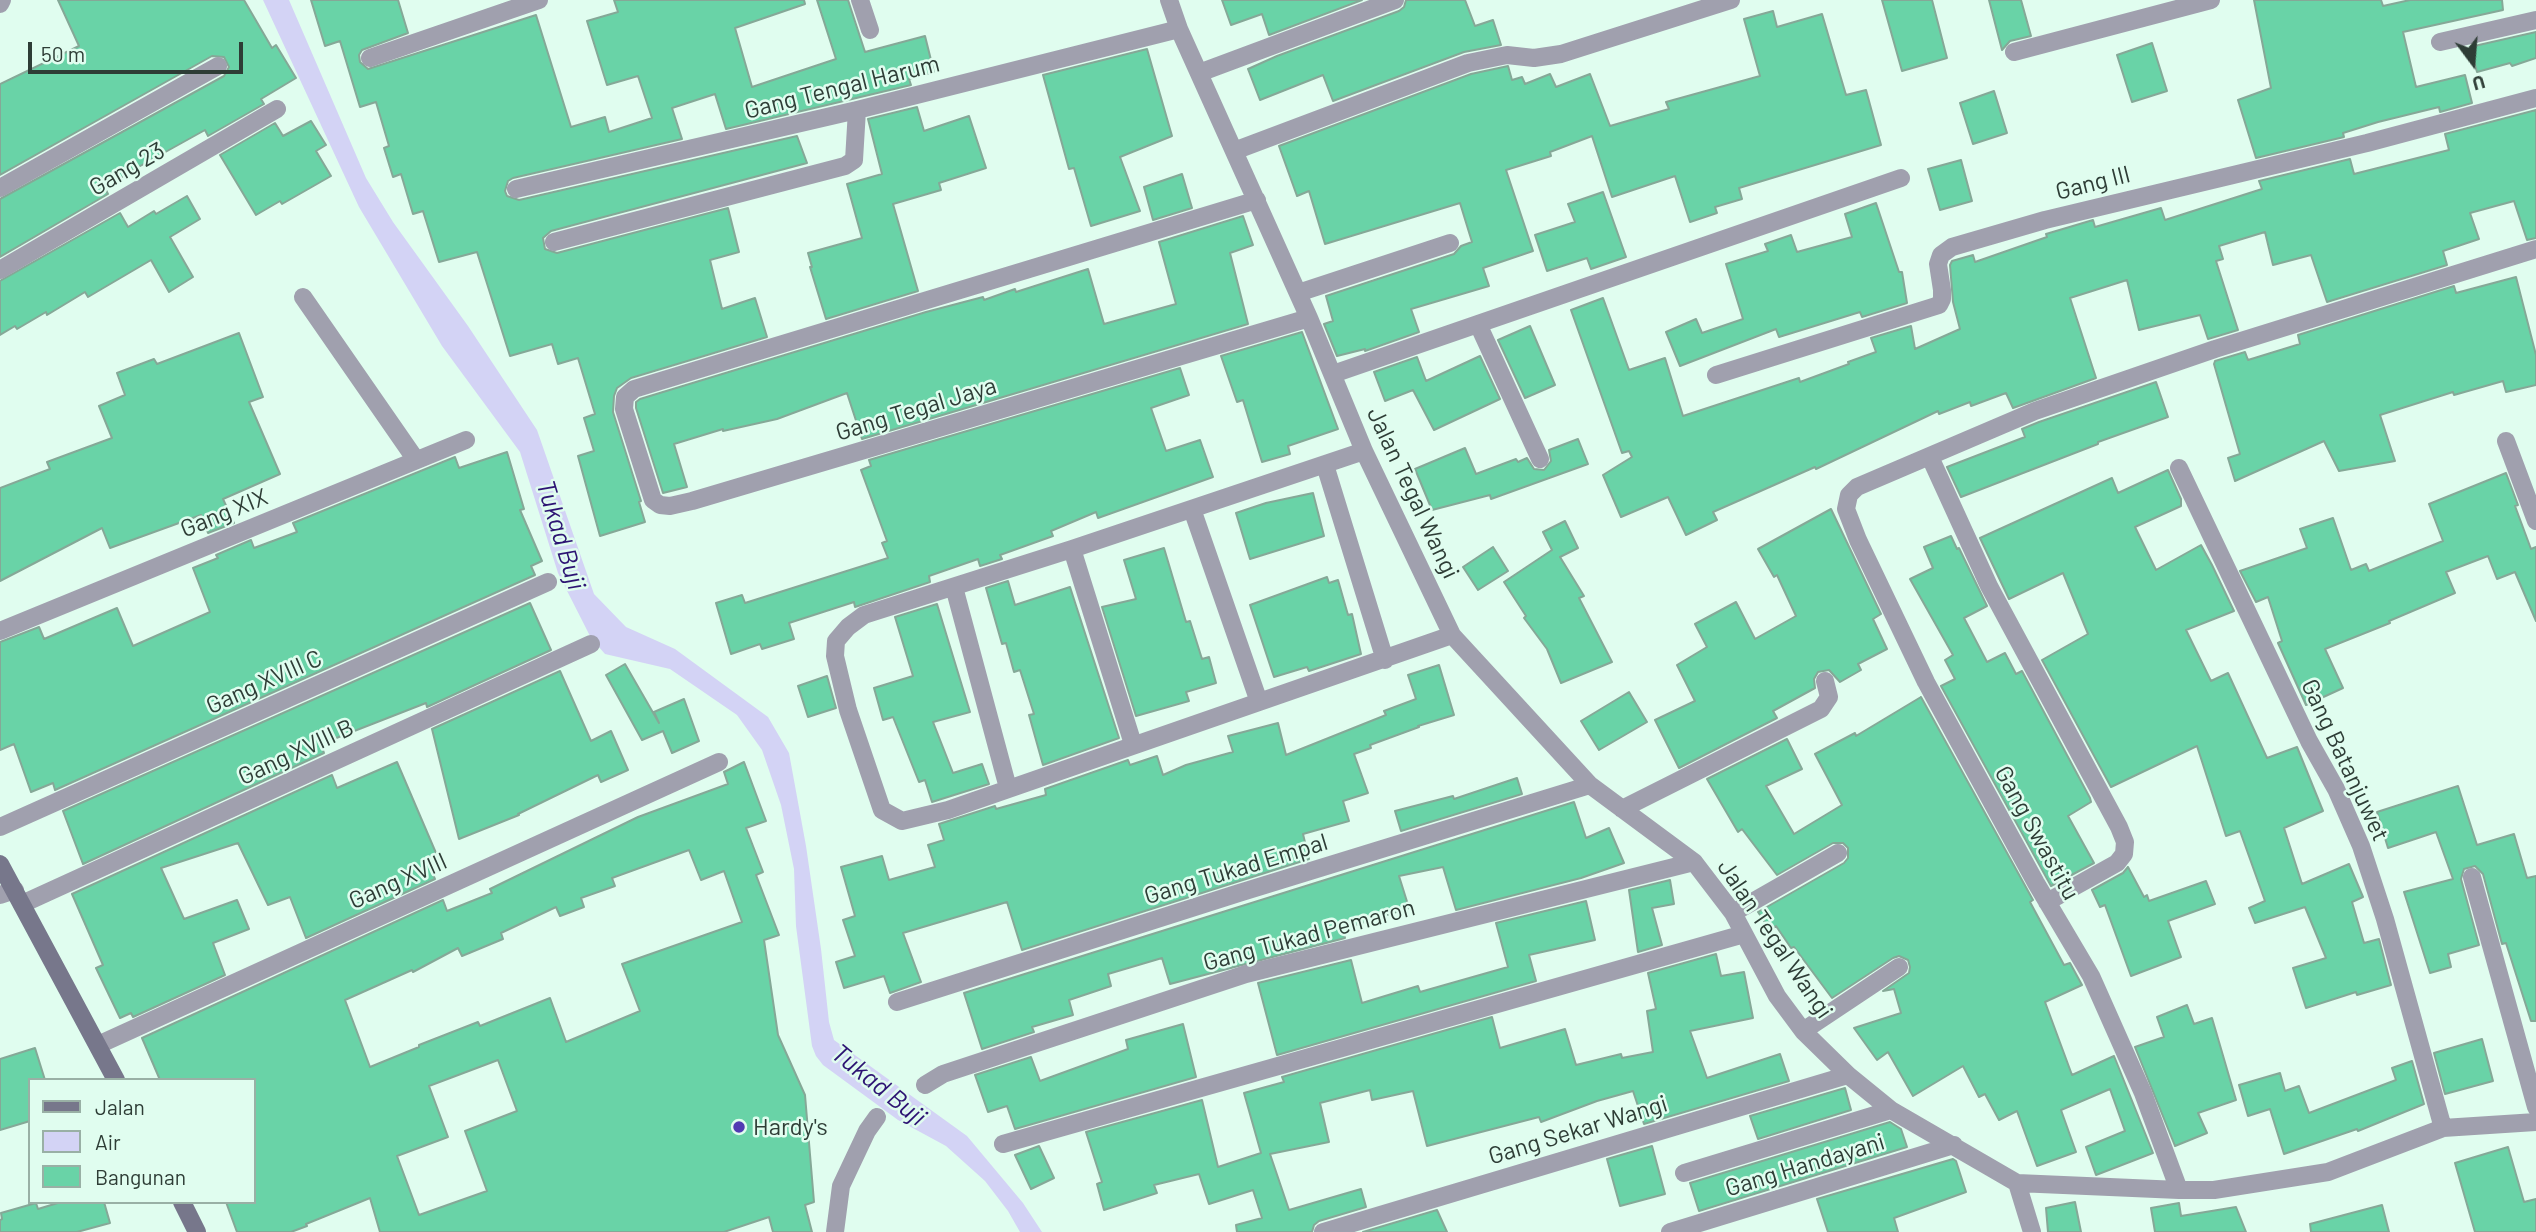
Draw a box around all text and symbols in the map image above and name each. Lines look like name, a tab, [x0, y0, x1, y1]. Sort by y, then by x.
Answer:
scale bar	[32, 28, 247, 72]
north arrow	[2438, 28, 2508, 98]
text: 50 m	[41, 41, 85, 66]
street label: Gang Tengal Harum	[742, 49, 942, 125]
text: U	[2470, 71, 2488, 96]
street label: Gang 23	[84, 136, 170, 202]
street label: Gang III	[2053, 160, 2133, 206]
street label: Gang Tegal Jaya	[832, 371, 1000, 447]
street label: Jalan Tegal Wangi	[1361, 403, 1465, 583]
water label: Tukad Buji	[530, 476, 592, 594]
street label: Gang XIX	[176, 482, 272, 544]
street label: Gang XVIII C	[202, 644, 326, 720]
street label: Gang Batanjuwet	[2295, 674, 2395, 846]
street label: Gang XVIII B	[234, 713, 358, 791]
street label: Gang Swastitu	[1988, 761, 2086, 905]
street label: Gang Tukad Empal	[1141, 827, 1331, 911]
street label: Gang XVIII	[344, 847, 452, 915]
street label: Jalan Tegal Wangi	[1711, 854, 1839, 1024]
street label: Gang Tukad Pemaron	[1200, 893, 1418, 977]
water label: Tukad Buji	[825, 1037, 933, 1133]
legend	[28, 1078, 256, 1204]
street label: Gang Sekar Wangi	[1485, 1089, 1671, 1171]
text: Jalan	[95, 1094, 145, 1119]
place label: Hardy's	[753, 1113, 828, 1141]
marker: Hardy's	[731, 1119, 747, 1135]
street label: Gang Handayani	[1722, 1127, 1888, 1203]
text: Air	[95, 1129, 121, 1154]
text: Bangunan	[95, 1164, 186, 1189]

